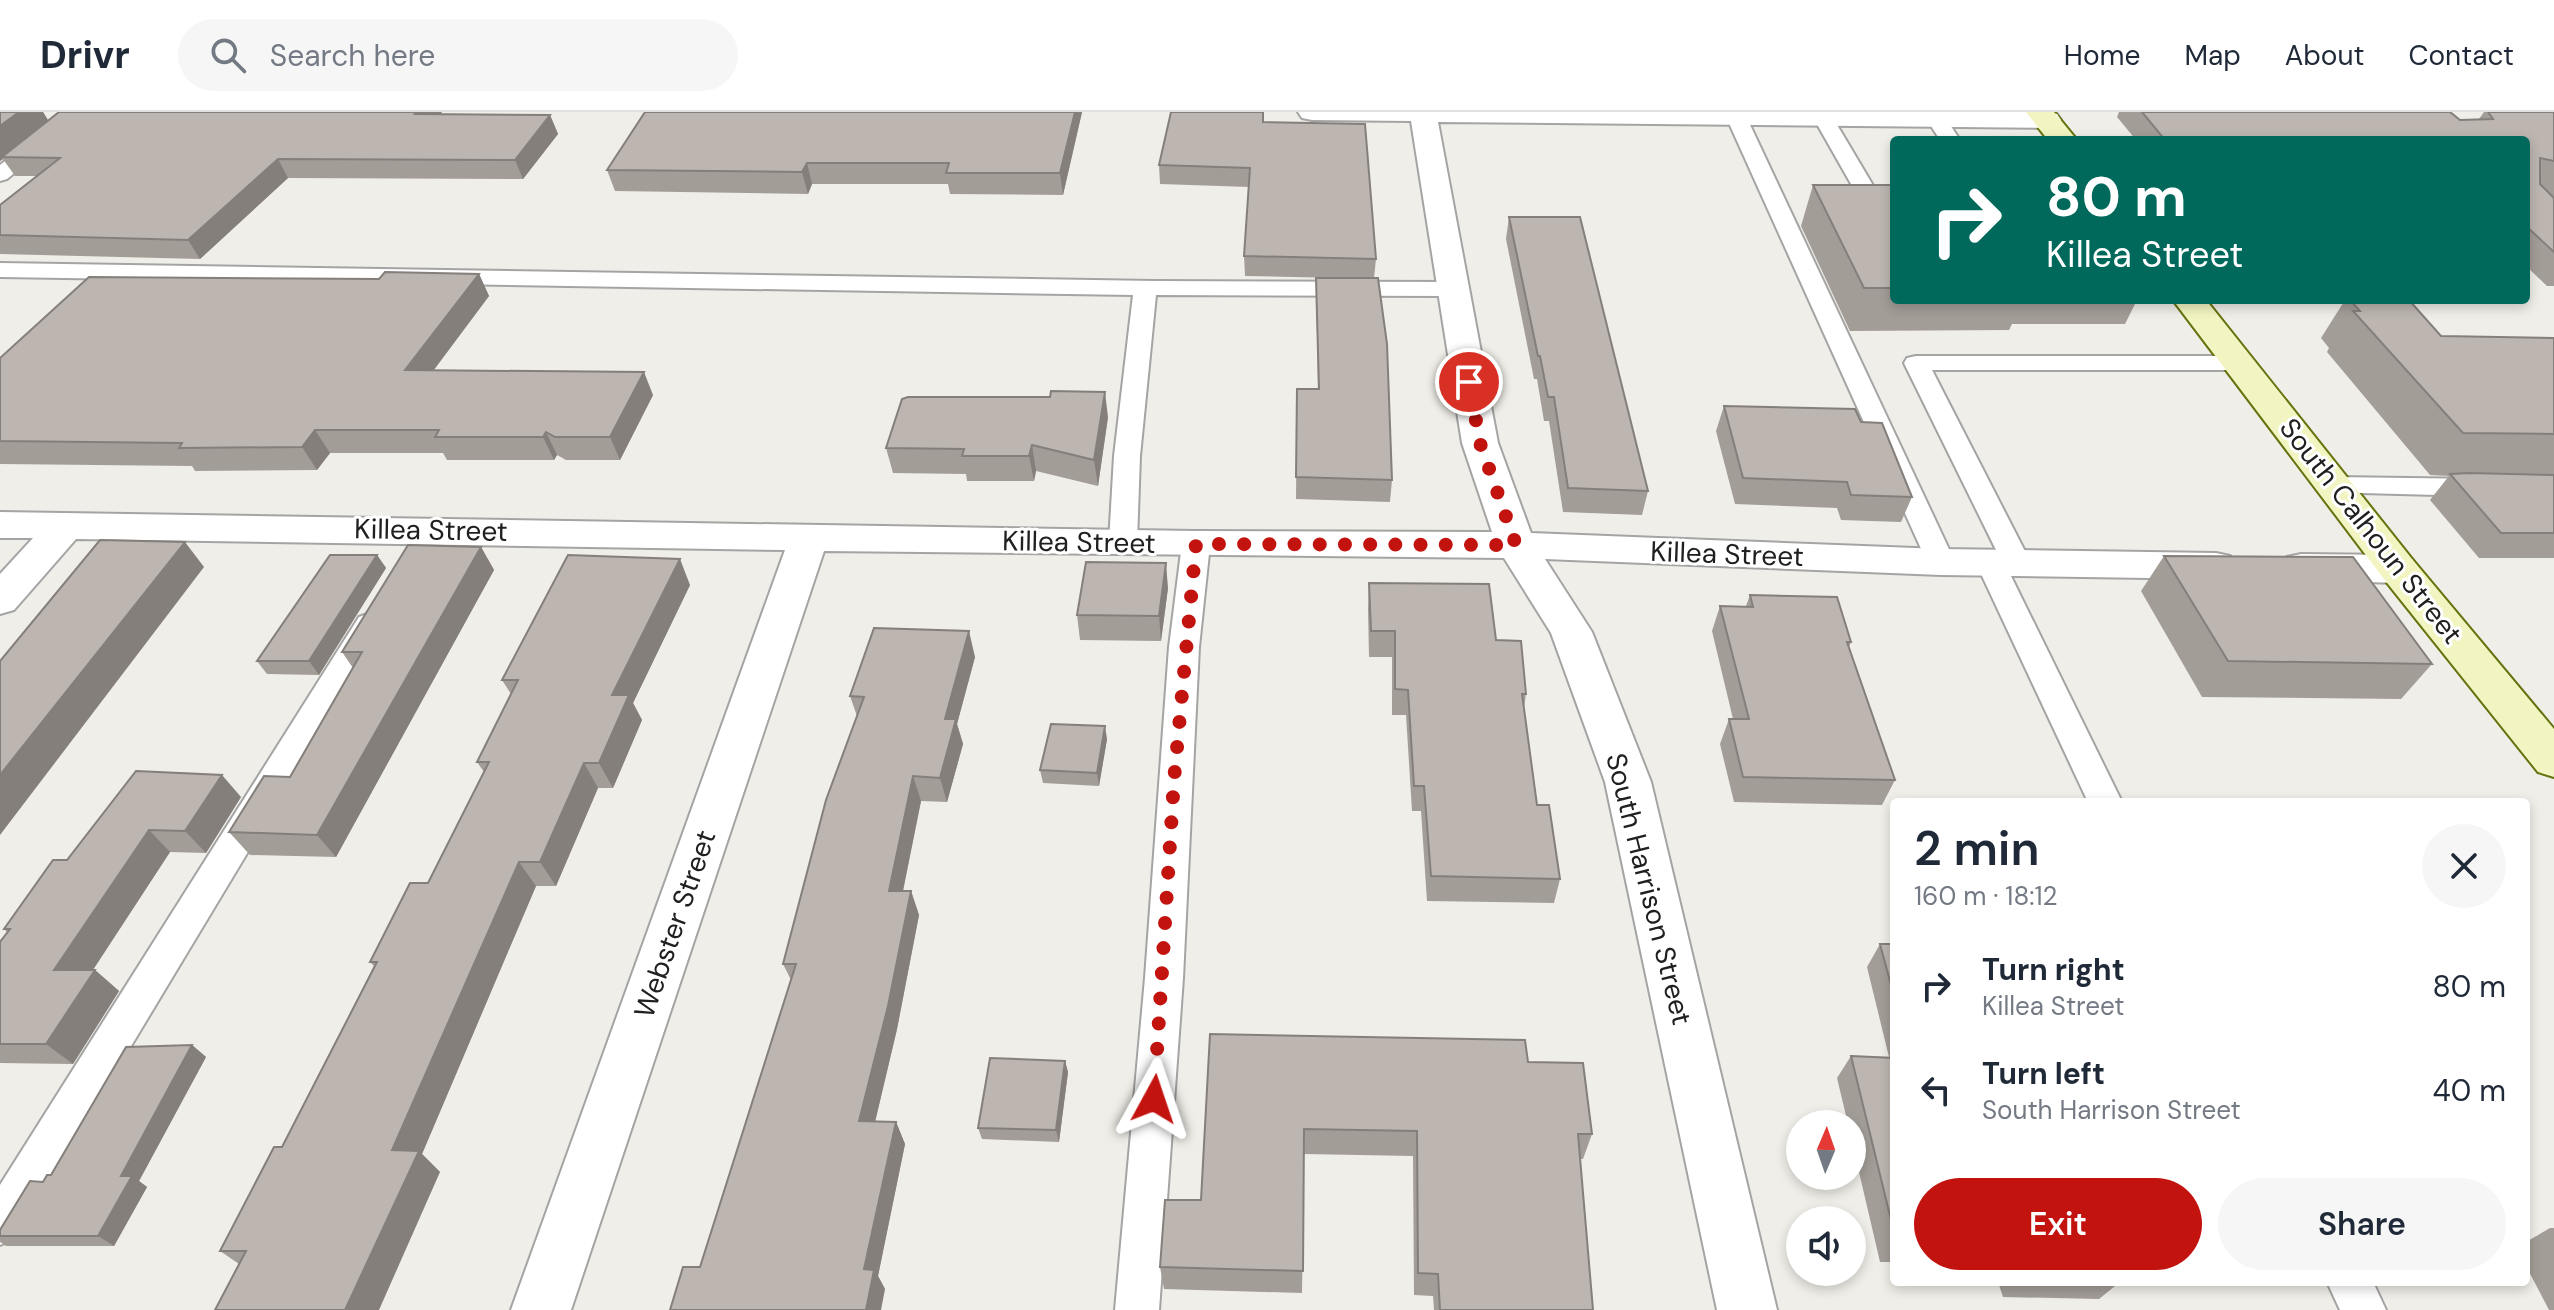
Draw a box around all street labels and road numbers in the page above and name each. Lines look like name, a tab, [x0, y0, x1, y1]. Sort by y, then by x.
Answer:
street label: South Calhoun Street	[2271, 411, 2471, 651]
street label: Killea Street	[354, 510, 508, 550]
street label: Killea Street	[1002, 522, 1156, 562]
street label: Killea Street	[1650, 533, 1804, 575]
street label: South Harrison Street	[1597, 749, 1701, 1029]
street label: Webster Street	[626, 825, 724, 1023]

